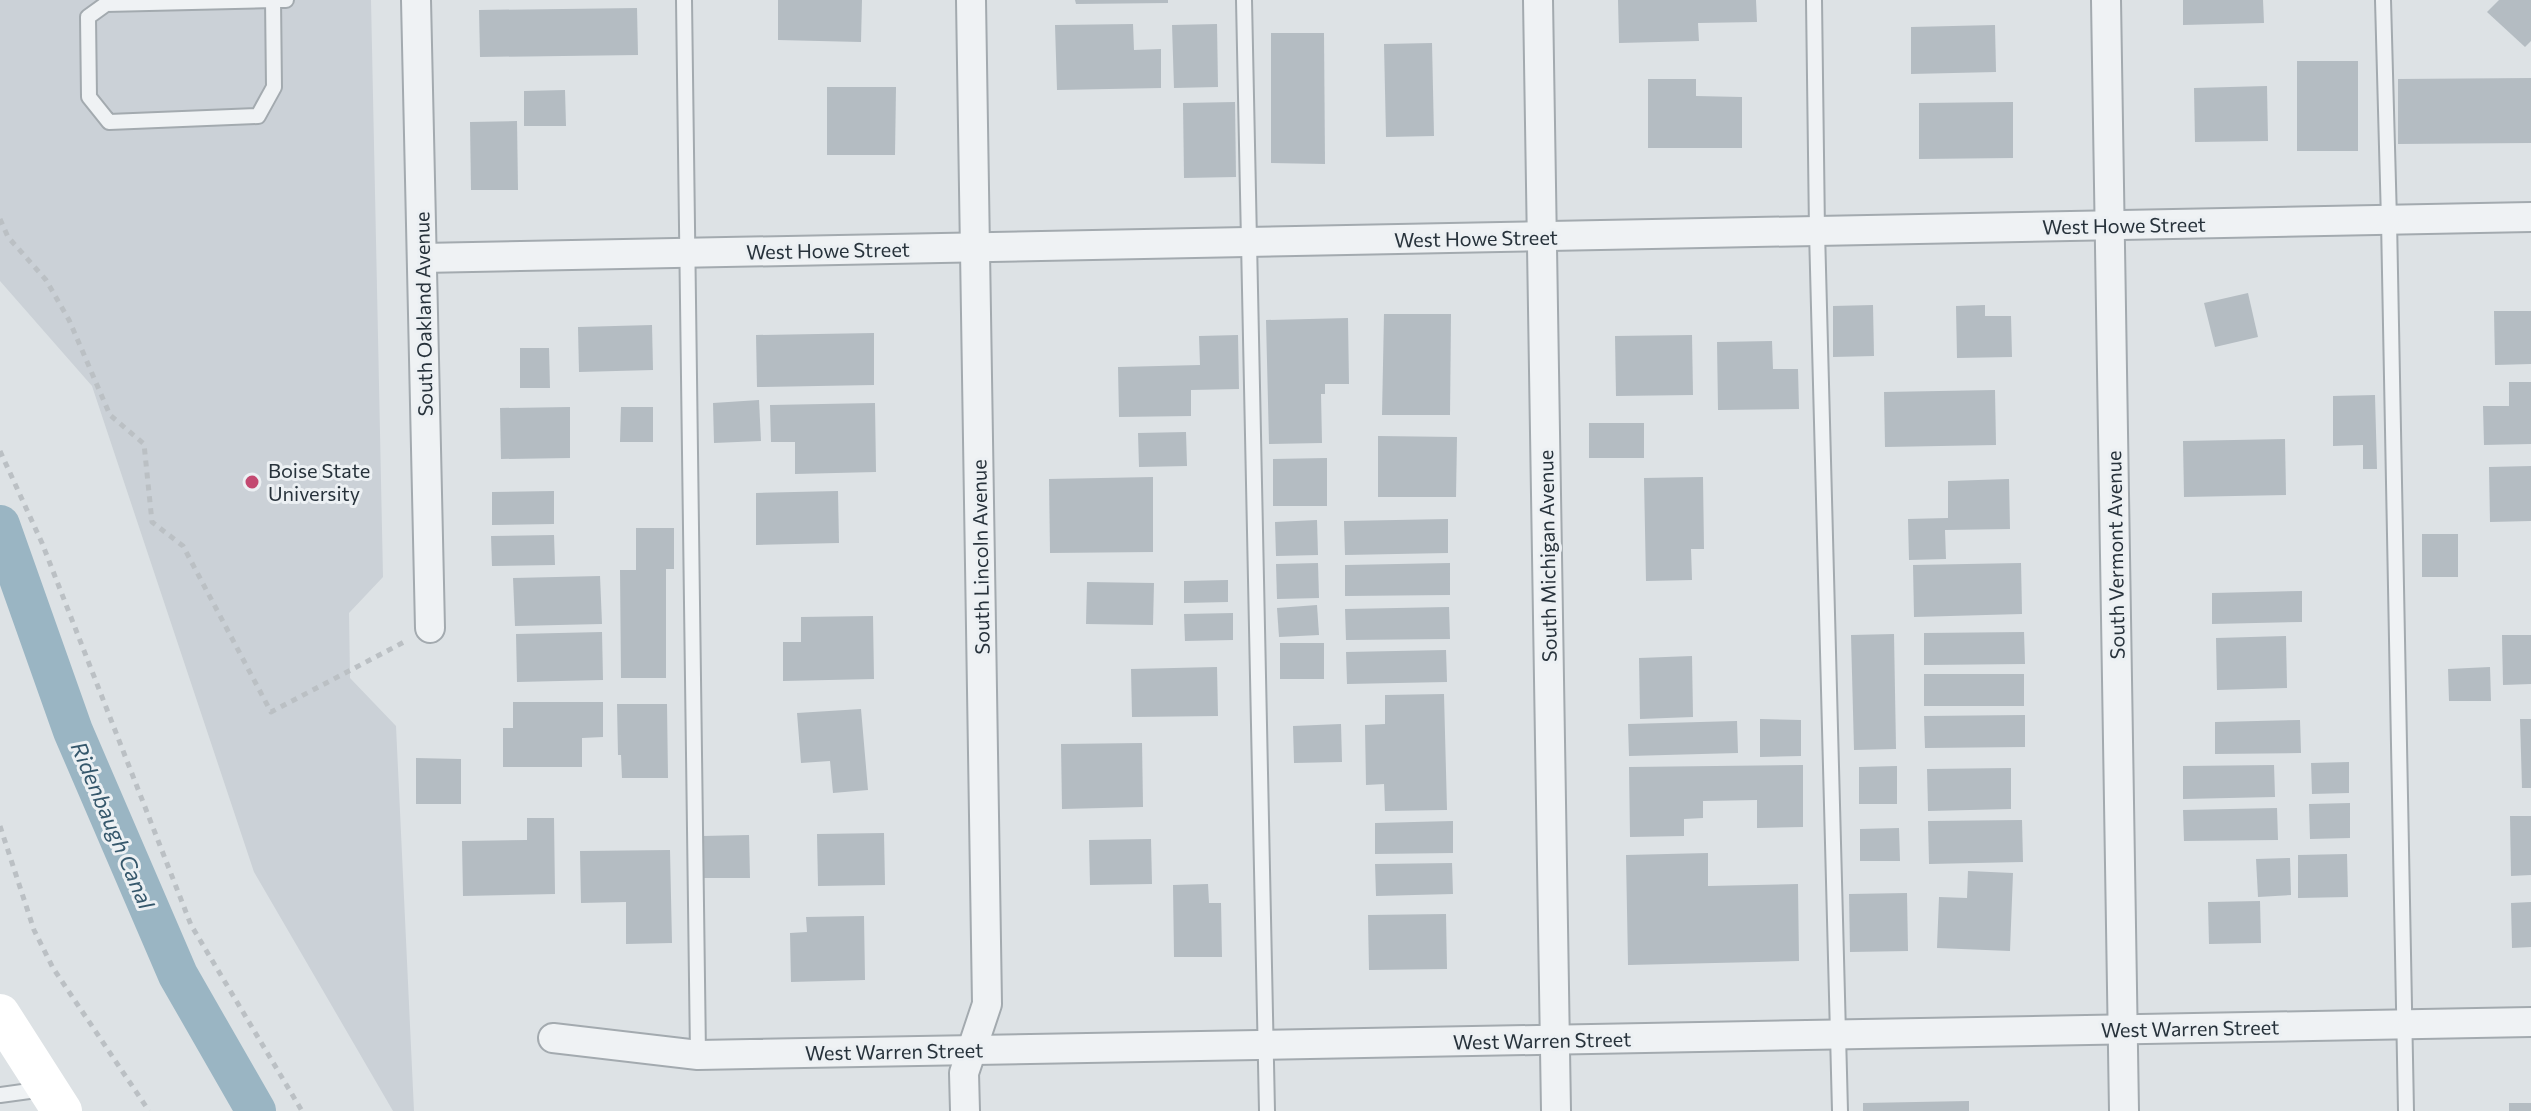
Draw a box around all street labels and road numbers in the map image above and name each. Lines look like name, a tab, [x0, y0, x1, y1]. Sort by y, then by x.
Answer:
street label: South Oakland Avenue	[409, 211, 437, 417]
street label: West Howe Street	[2042, 212, 2206, 238]
street label: West Howe Street	[1394, 225, 1558, 251]
street label: West Howe Street	[746, 237, 910, 263]
street label: South Michigan Avenue	[1533, 450, 1561, 662]
street label: South Vermont Avenue	[2101, 450, 2129, 660]
street label: South Lincoln Avenue	[966, 459, 994, 655]
street label: West Warren Street	[2101, 1014, 2279, 1042]
street label: West Warren Street	[1453, 1026, 1631, 1054]
street label: West Warren Street	[805, 1037, 983, 1065]

